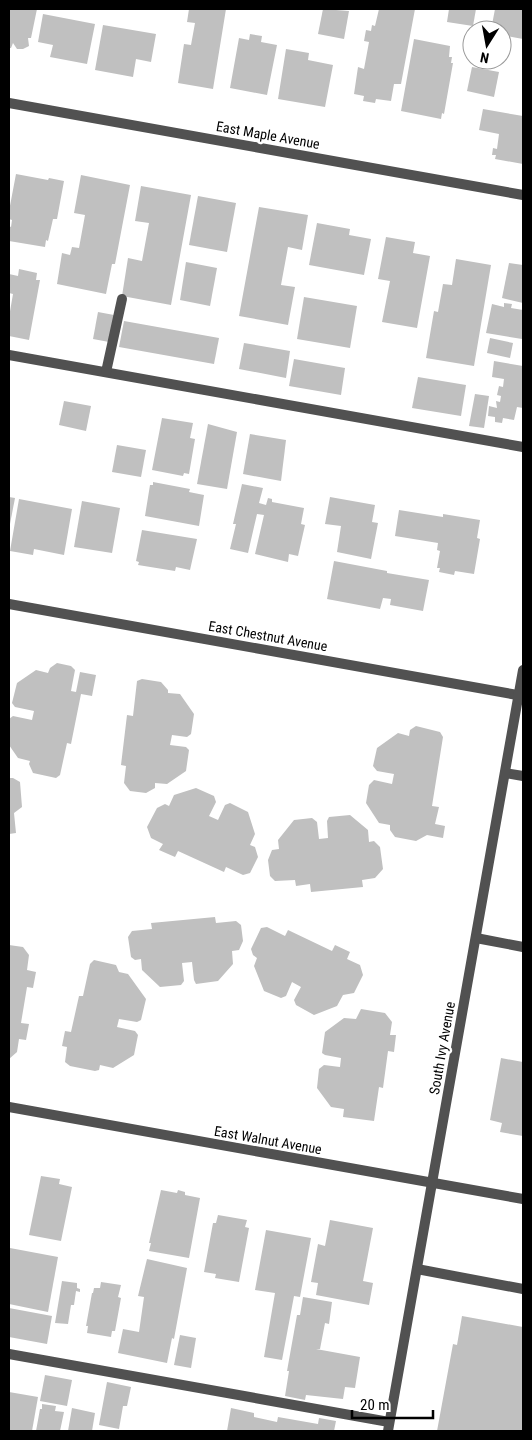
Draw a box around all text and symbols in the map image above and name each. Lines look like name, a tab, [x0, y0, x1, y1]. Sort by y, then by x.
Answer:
north arrow	[462, 20, 512, 70]
text: N	[479, 49, 490, 66]
street label: East Maple Avenue	[215, 118, 321, 152]
street label: East Chestnut Avenue	[207, 618, 329, 654]
street label: South Ivy Avenue	[426, 1000, 458, 1096]
street label: East Walnut Avenue	[213, 1123, 323, 1157]
scale bar	[352, 1388, 433, 1420]
text: 20 m	[360, 1396, 390, 1414]

